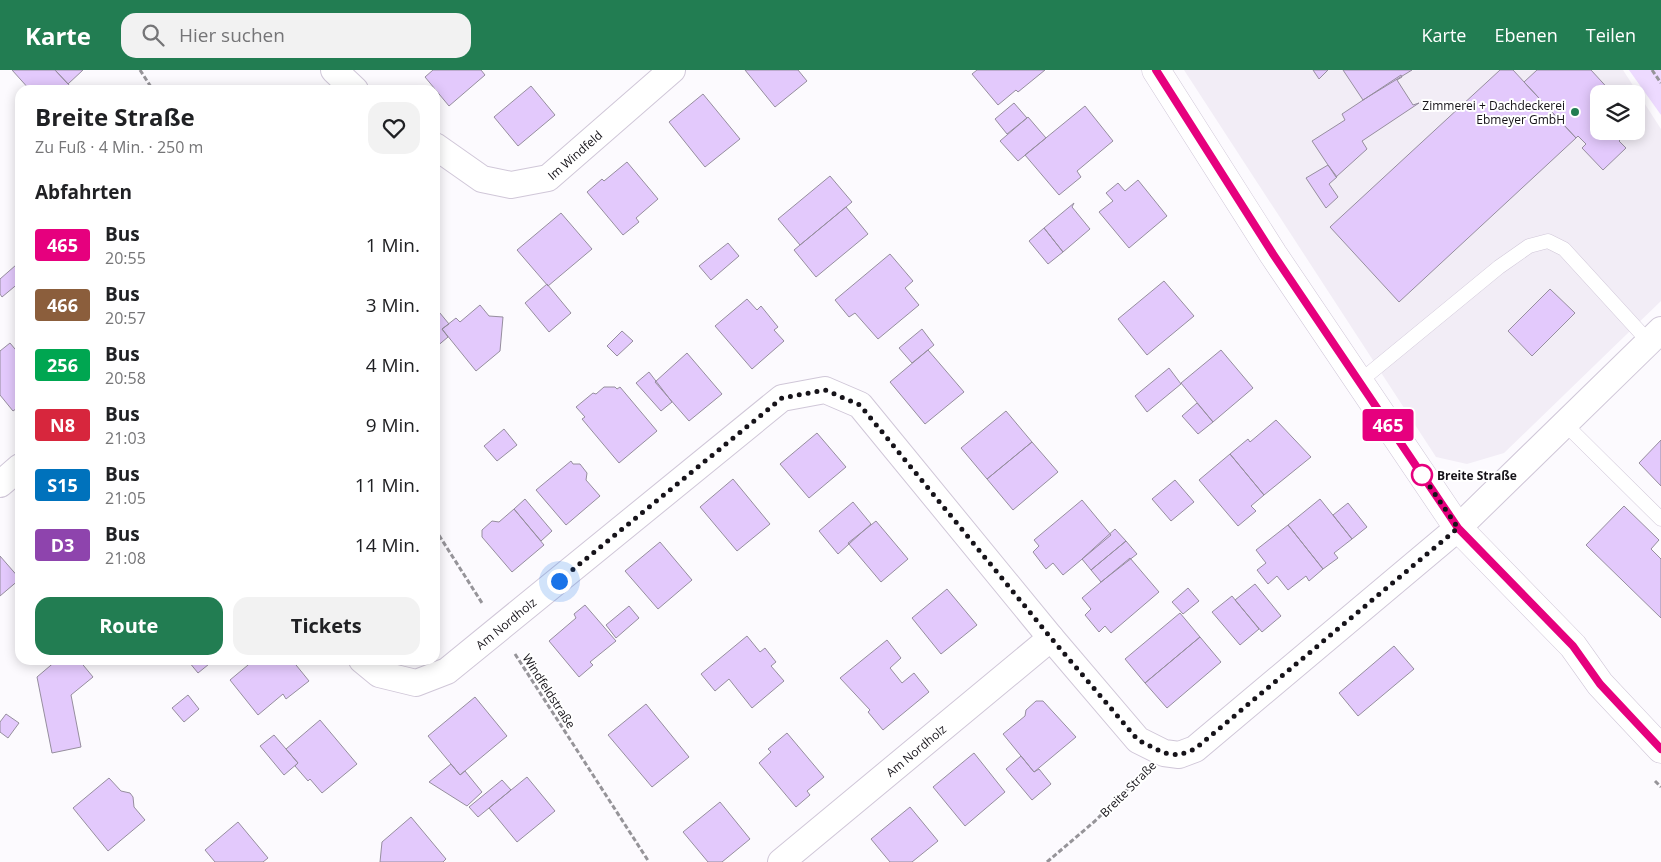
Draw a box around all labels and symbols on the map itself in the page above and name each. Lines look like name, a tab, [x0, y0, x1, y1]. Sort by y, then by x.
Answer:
place label: Zimmerei + Dachdeckerei Ebmeyer GmbH	[1422, 97, 1565, 128]
marker: Zimmerei + Dachdeckerei Ebmeyer GmbH	[1569, 106, 1581, 118]
street label: Im Windfeld	[544, 126, 606, 183]
line badge: 465	[1359, 409, 1417, 441]
marker: Breite Straße	[1411, 464, 1433, 486]
place label: Breite Straße	[1437, 467, 1517, 484]
your location	[547, 569, 572, 594]
street label: Am Nordholz	[472, 593, 540, 653]
street label: Windfeldstraße	[519, 650, 580, 732]
street label: Am Nordholz	[882, 720, 950, 780]
street label: Breite Straße	[1096, 757, 1160, 821]

